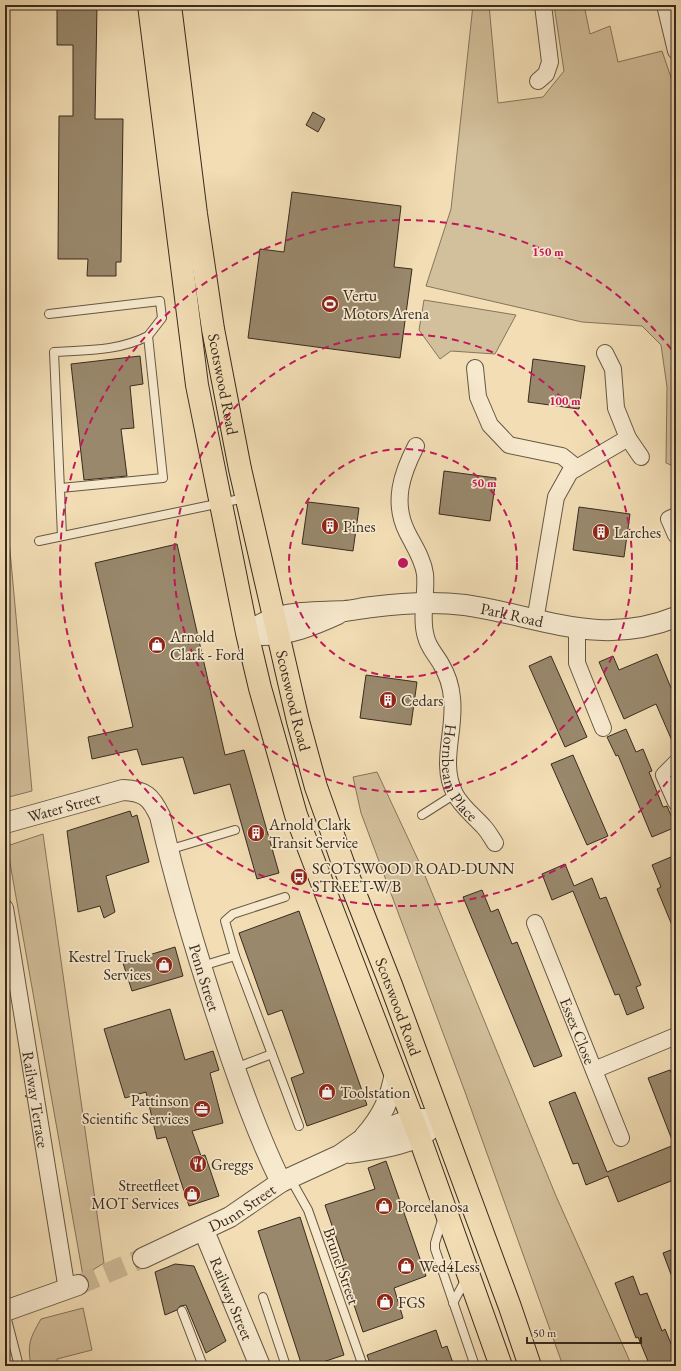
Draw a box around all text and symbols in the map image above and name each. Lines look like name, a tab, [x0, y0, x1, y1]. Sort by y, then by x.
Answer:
text: 150 m	[532, 244, 564, 260]
place label: Vertu Motors Arena	[343, 285, 430, 324]
sports icon: Vertu Motors Arena	[320, 294, 340, 314]
street label: Scotswood Road	[203, 332, 243, 438]
text: 100 m	[549, 393, 581, 409]
text: 50 m	[471, 475, 497, 491]
building icon: Pines	[320, 516, 340, 536]
place label: Pines	[343, 516, 376, 537]
building icon: Larches	[591, 522, 611, 542]
place label: Larches	[614, 522, 661, 543]
centre of rings	[396, 556, 410, 570]
street label: Park Road	[479, 598, 546, 632]
place label: Arnold Clark - Ford	[169, 626, 245, 665]
shop icon: Arnold Clark - Ford	[147, 635, 167, 655]
street label: Scotswood Road	[271, 648, 316, 754]
building icon: Cedars	[378, 690, 398, 710]
place label: Cedars	[401, 690, 443, 711]
street label: Hornbeam Place	[437, 723, 482, 826]
street label: Water Street	[25, 787, 103, 827]
place label: Arnold Clark Transit Service	[268, 814, 358, 853]
building icon: Arnold Clark Transit Service	[246, 823, 266, 843]
place label: SCOTSWOOD ROAD-DUNN STREET-W/B	[312, 858, 515, 897]
bus stop icon: SCOTSWOOD ROAD-DUNN STREET-W/B	[289, 867, 309, 887]
street label: Penn Street	[184, 941, 225, 1014]
place label: Kestrel Truck Services	[68, 946, 151, 985]
shop icon: Kestrel Truck Services	[154, 955, 174, 975]
street label: Scotswood Road	[370, 955, 426, 1059]
street label: Essex Close	[555, 994, 600, 1067]
street label: Railway Terrace	[17, 1050, 54, 1149]
shop icon: Toolstation	[317, 1082, 337, 1102]
place label: Toolstation	[340, 1082, 411, 1103]
place label: Pattinson Scientific Services	[82, 1090, 190, 1129]
office icon: Pattinson Scientific Services	[192, 1099, 212, 1119]
restaurant icon: Greggs	[188, 1154, 208, 1174]
place label: Greggs	[211, 1154, 253, 1175]
place label: Streetfleet MOT Services	[91, 1175, 179, 1214]
street label: Dunn Street	[205, 1179, 280, 1237]
shop icon: Streetfleet MOT Services	[182, 1184, 202, 1204]
shop icon: Porcelanosa	[374, 1196, 394, 1216]
place label: Porcelanosa	[397, 1196, 469, 1217]
street label: Brunel Street	[319, 1225, 364, 1307]
street label: Railway Street	[205, 1254, 258, 1343]
shop icon: Wed4Less	[396, 1256, 416, 1276]
place label: Wed4Less	[419, 1256, 480, 1277]
shop icon: FGS	[375, 1292, 395, 1312]
place label: FGS	[398, 1292, 425, 1313]
scale bar	[527, 1319, 641, 1345]
text: 50 m	[533, 1325, 557, 1341]

